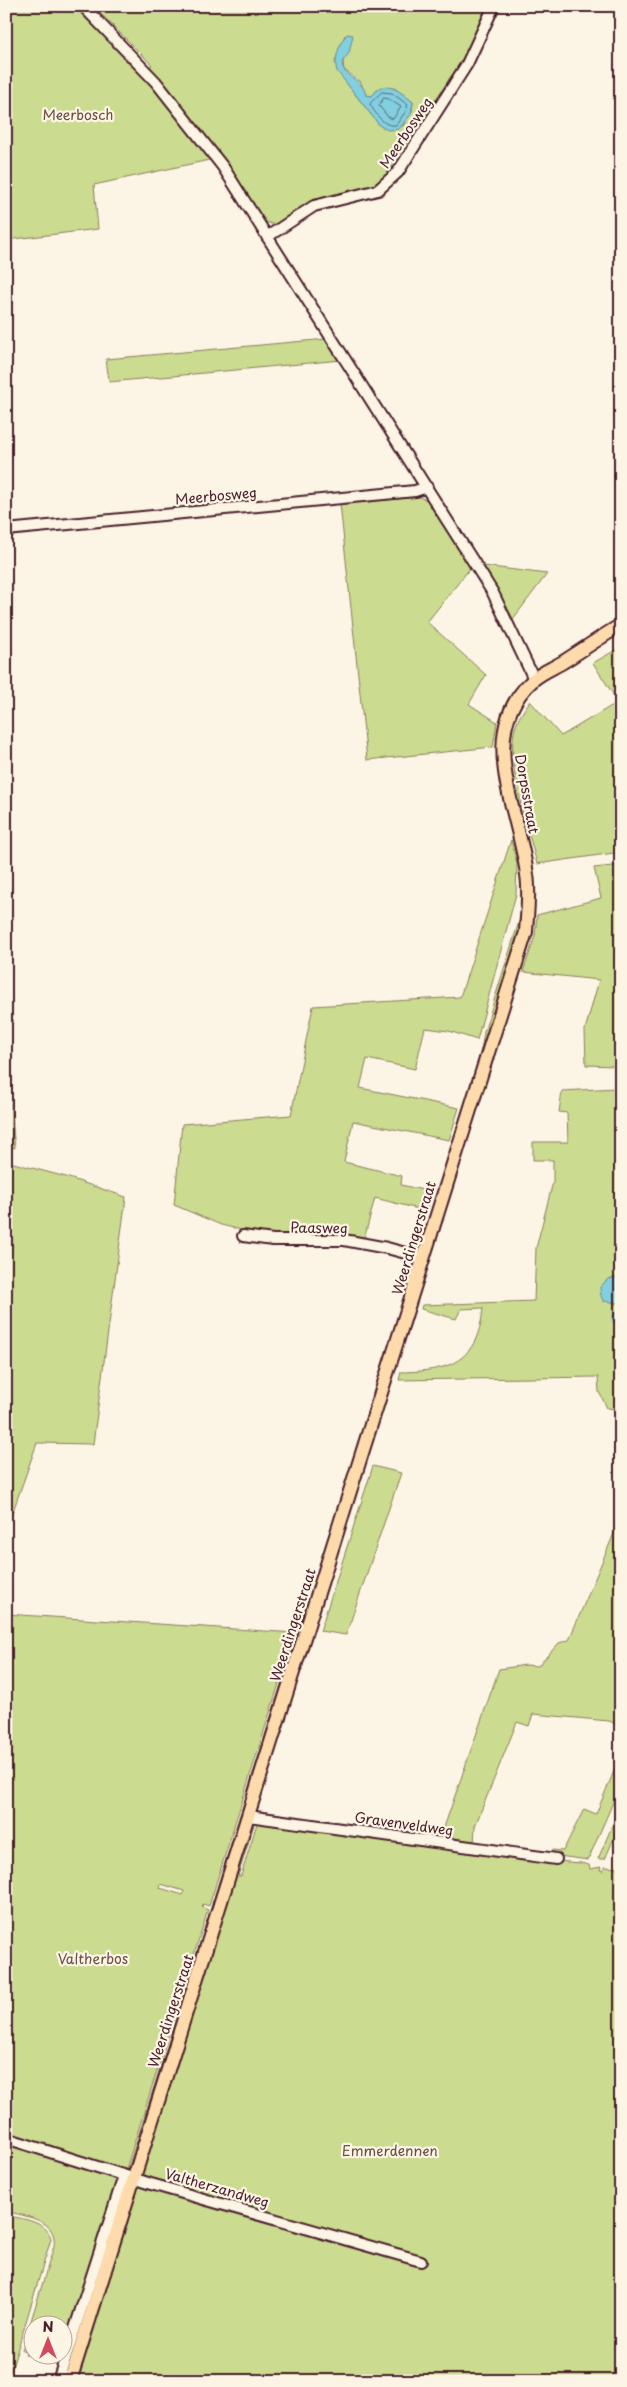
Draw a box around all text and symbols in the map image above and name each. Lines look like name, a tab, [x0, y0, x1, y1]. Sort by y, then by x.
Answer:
street label: Meerbosweg	[374, 93, 437, 173]
park label: Meerbosch	[42, 104, 114, 125]
street label: Meerbosweg	[174, 481, 258, 510]
street label: Dorpsstraat	[510, 752, 545, 836]
street label: Weerdingerstraat	[386, 1178, 441, 1297]
street label: Paasweg	[290, 1216, 348, 1239]
street label: Weerdingerstraat	[264, 1565, 321, 1684]
street label: Gravenveldweg	[353, 1806, 455, 1841]
park label: Valtherbos	[58, 1948, 128, 1969]
street label: Weerdingerstraat	[142, 1951, 199, 2070]
park label: Emmerdennen	[342, 2140, 438, 2161]
street label: Valtherzandweg	[163, 2163, 272, 2212]
north arrow	[22, 2314, 72, 2364]
text: N	[42, 2316, 54, 2337]

